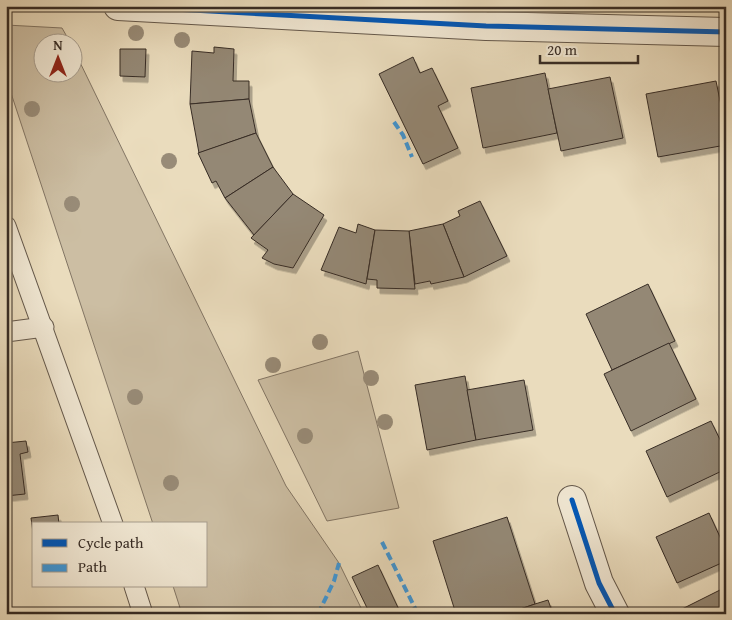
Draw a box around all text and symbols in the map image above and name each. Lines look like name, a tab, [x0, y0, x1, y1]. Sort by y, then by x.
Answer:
north arrow	[32, 32, 82, 82]
scale bar	[540, 32, 637, 64]
text: N	[53, 35, 63, 55]
text: 20 m	[547, 39, 578, 60]
legend	[32, 522, 208, 588]
text: Cycle path	[78, 532, 144, 553]
text: Path	[78, 556, 107, 577]

